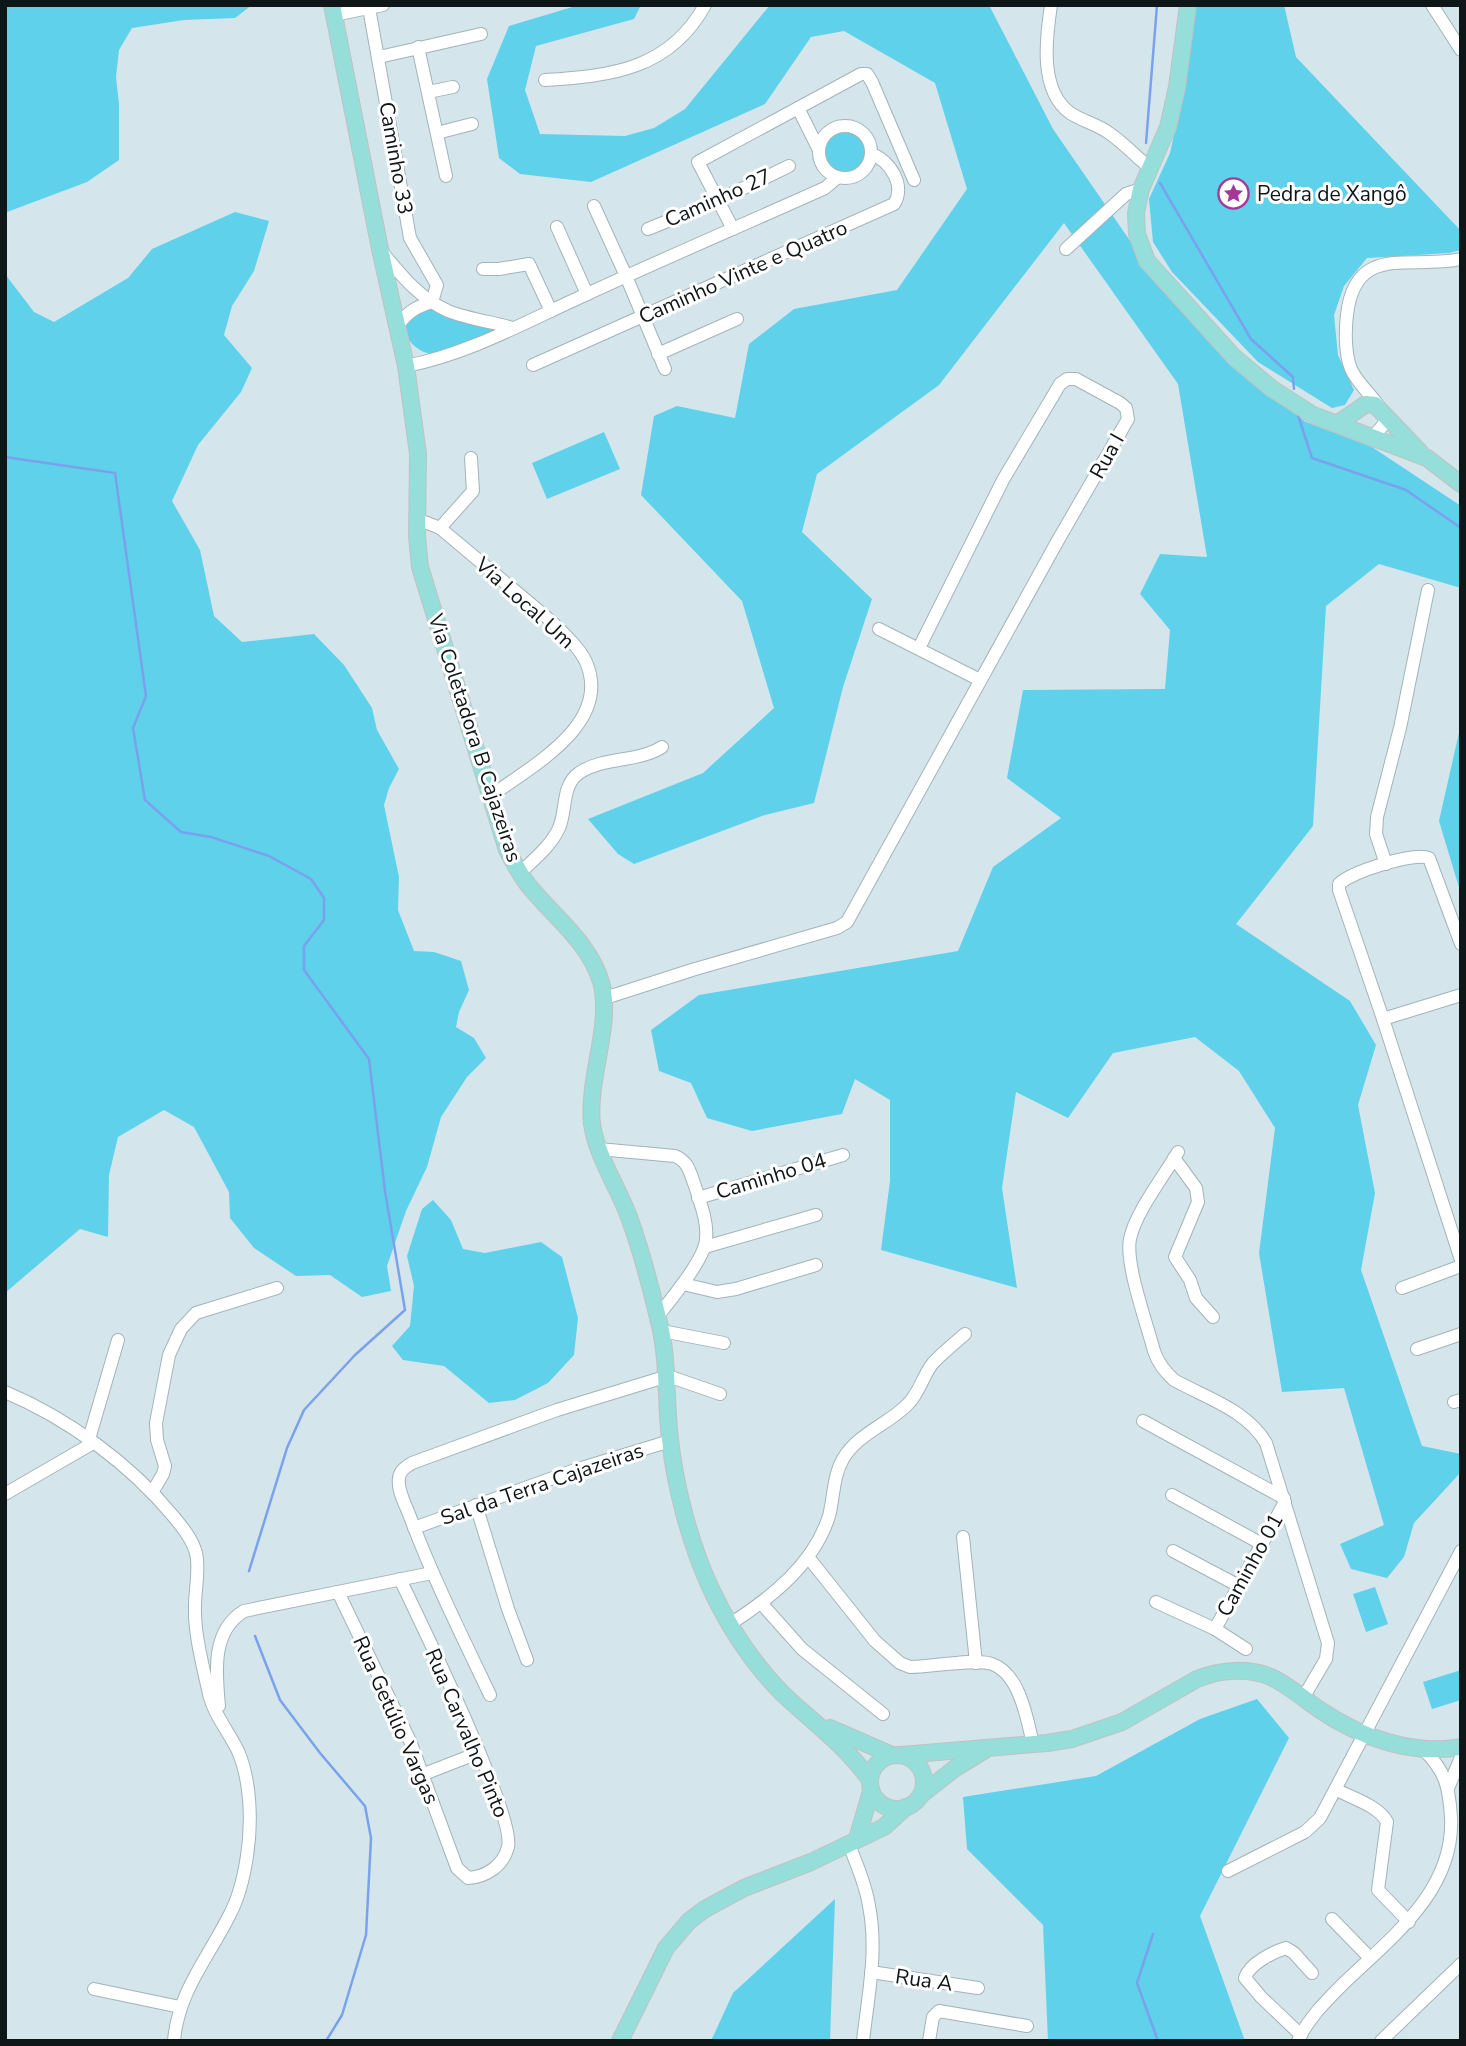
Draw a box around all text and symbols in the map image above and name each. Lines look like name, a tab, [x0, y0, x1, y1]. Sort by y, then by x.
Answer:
street label: Caminho 33	[372, 99, 420, 217]
street label: Caminho 27	[660, 162, 776, 234]
place icon: Pedra de Xangô	[1217, 177, 1251, 211]
place label: Pedra de Xangô	[1257, 180, 1407, 208]
street label: Caminho Vinte e Quatro	[634, 213, 852, 331]
street label: Rua I	[1083, 428, 1131, 484]
street label: Via Local Um	[469, 550, 581, 655]
street label: Via Coletadora B Cajazeiras	[421, 609, 528, 866]
street label: Caminho 04	[712, 1146, 830, 1206]
street label: Sal da Terra Cajazeiras	[437, 1436, 647, 1532]
street label: Caminho 01	[1210, 1508, 1290, 1622]
street label: Rua Getúlio Vargas	[346, 1631, 446, 1809]
street label: Rua Carvalho Pinto	[419, 1644, 515, 1822]
street label: Rua A	[893, 1962, 955, 1998]

